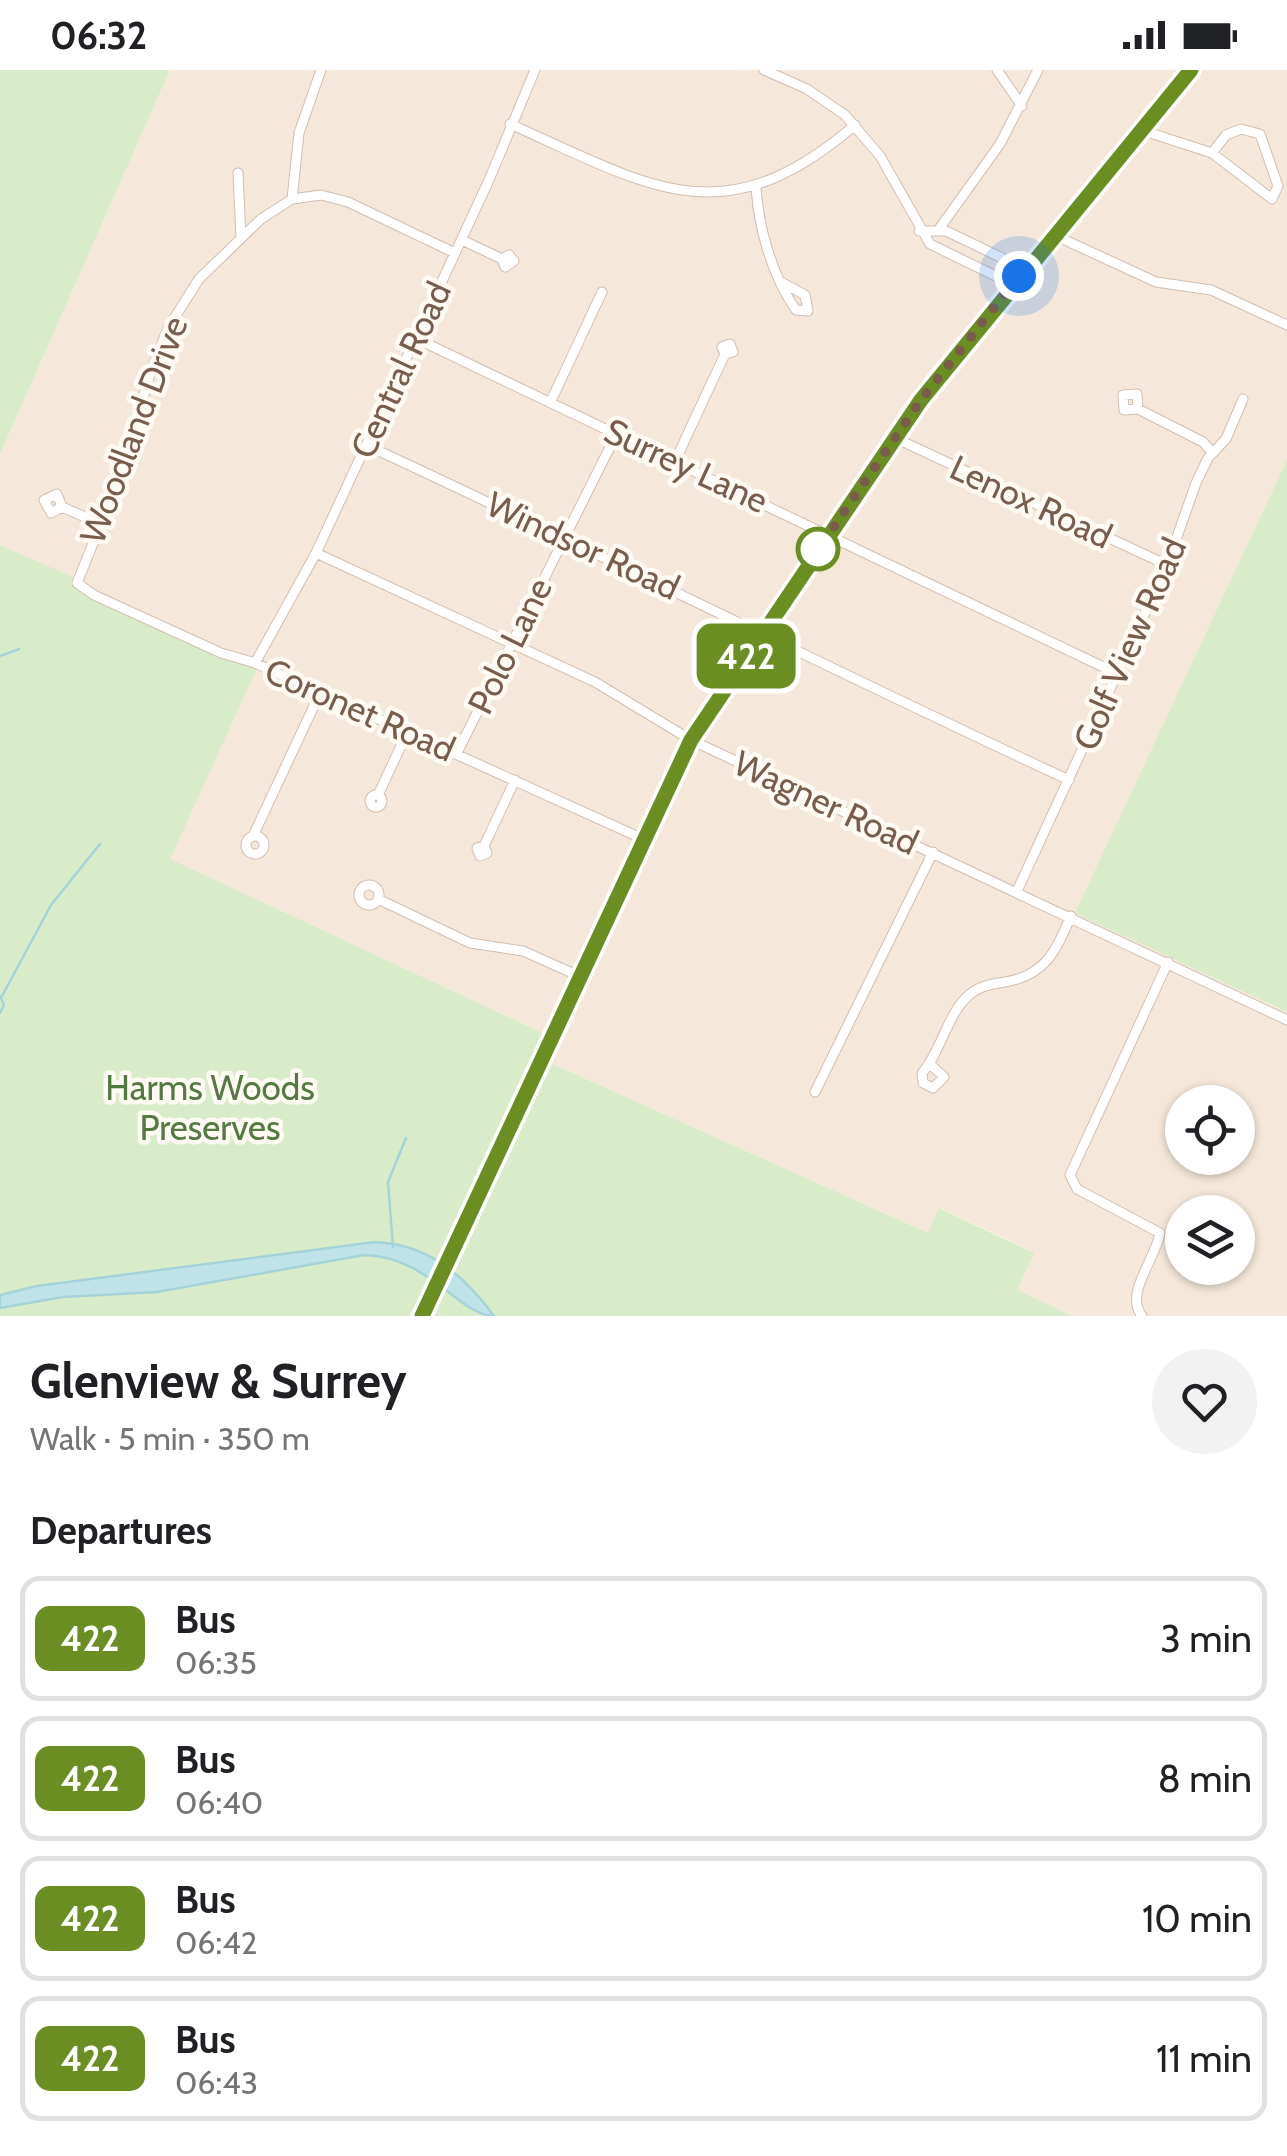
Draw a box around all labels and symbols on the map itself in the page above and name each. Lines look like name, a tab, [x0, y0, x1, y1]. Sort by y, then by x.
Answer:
your location	[994, 251, 1044, 301]
street label: Central Road	[341, 275, 460, 465]
street label: Woodland Drive	[70, 310, 197, 550]
street label: Surrey Lane	[598, 409, 775, 522]
street label: Lenox Road	[943, 445, 1119, 558]
street label: Windsor Road	[480, 482, 687, 609]
unlabelled marker	[797, 528, 839, 570]
street label: Golf View Road	[1064, 531, 1195, 757]
street label: Polo Lane	[458, 571, 561, 721]
line badge: 422	[688, 624, 804, 688]
street label: Coronet Road	[259, 649, 462, 771]
street label: Wagner Road	[727, 741, 925, 864]
park label: Harms Woods Preserves	[105, 1066, 315, 1149]

